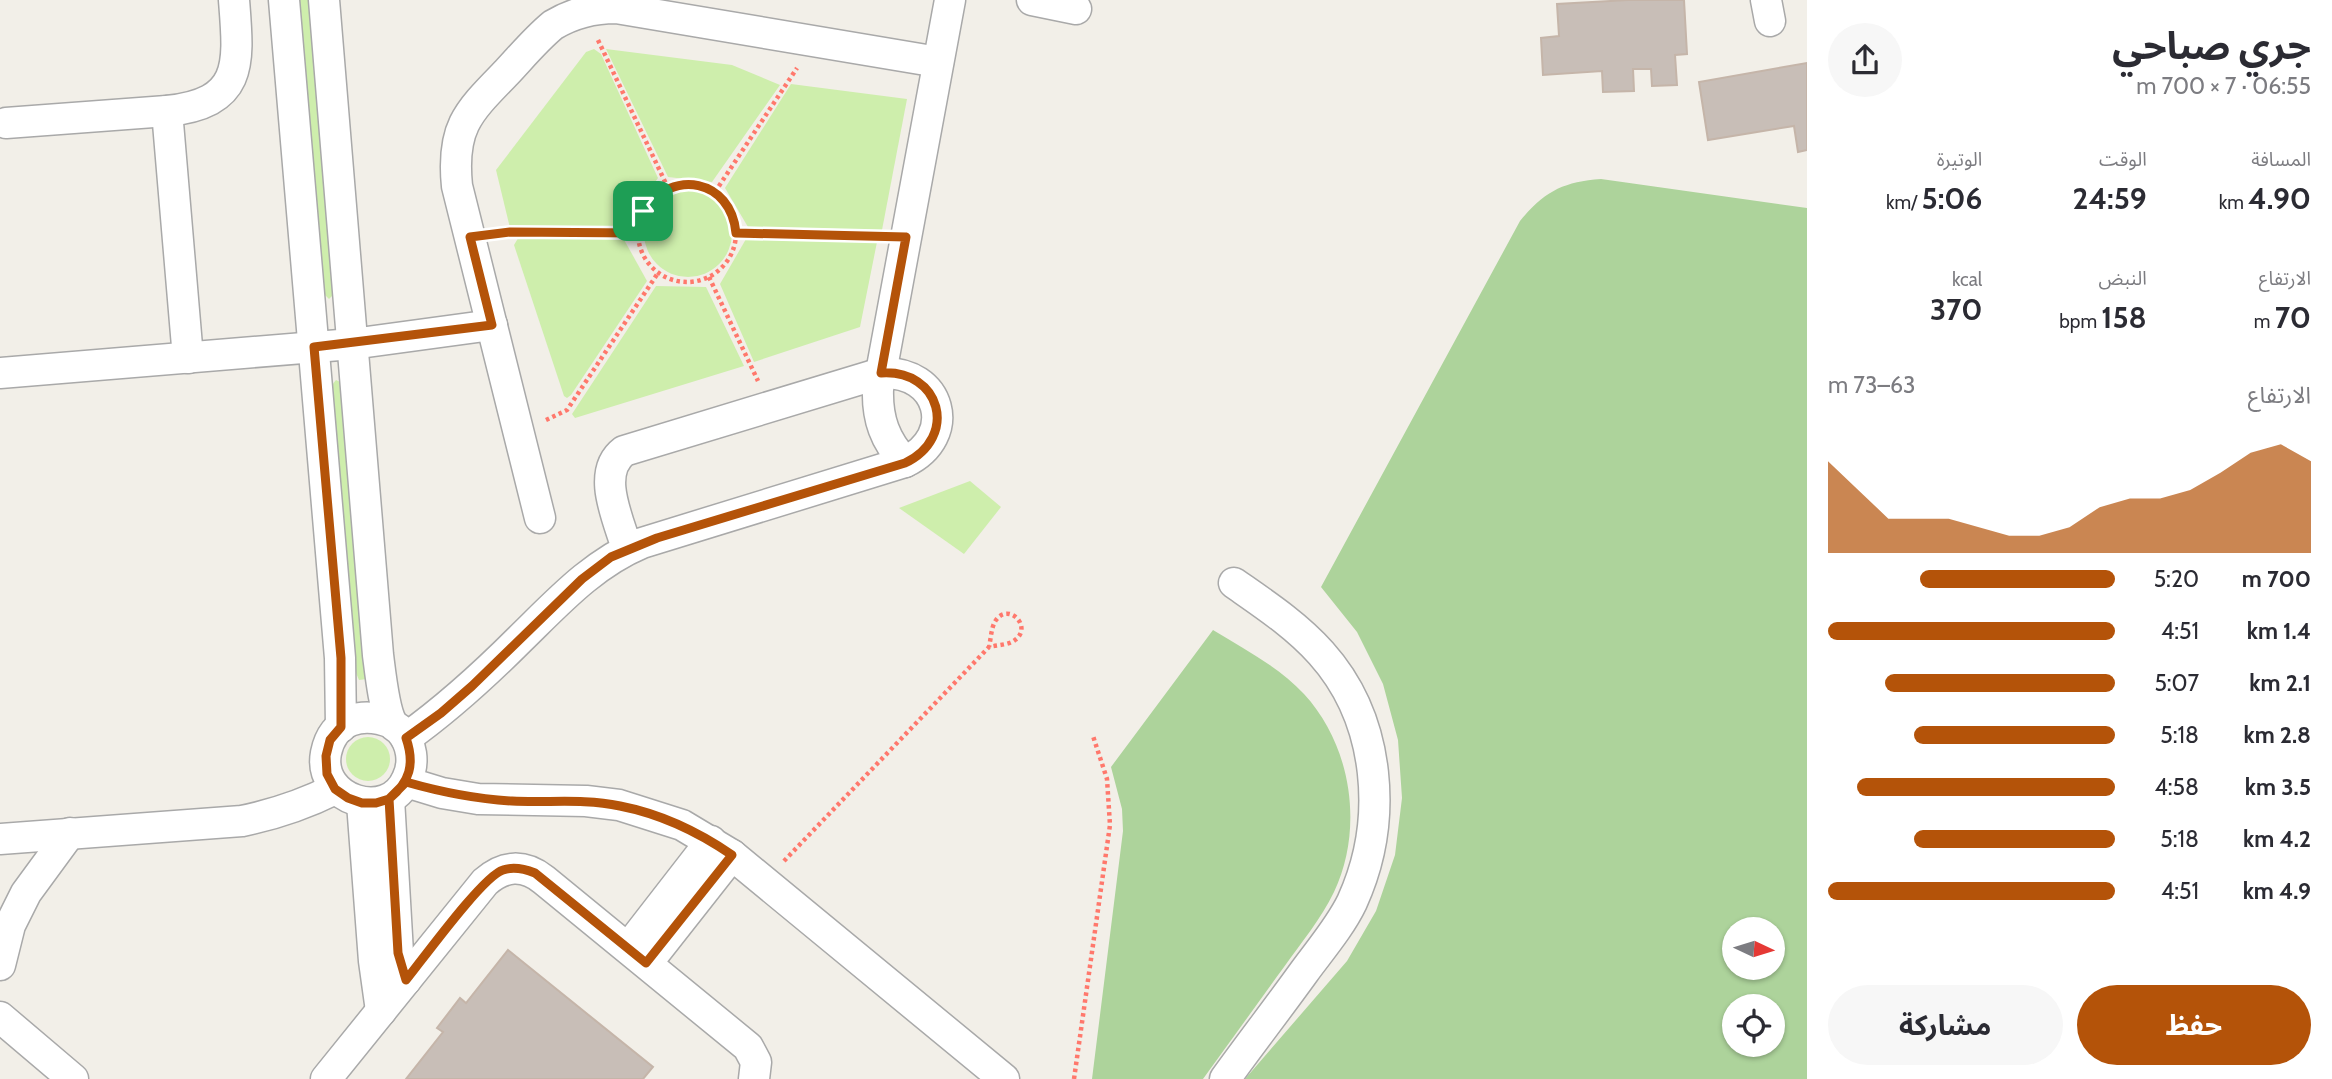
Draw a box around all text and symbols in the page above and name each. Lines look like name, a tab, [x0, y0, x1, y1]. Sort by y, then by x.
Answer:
text: جري صباحي	[2112, 22, 2311, 69]
button: share	[1828, 23, 1902, 97]
text: 06:55 · 7 × 700 m	[2136, 72, 2311, 100]
text: الوتيرة	[1937, 148, 1982, 171]
text: الوقت	[2099, 148, 2147, 171]
text: المسافة	[2251, 148, 2311, 171]
text: 5:06	[1922, 180, 1982, 217]
text: 24:59	[2073, 180, 2147, 217]
text: 4.90	[2248, 180, 2311, 217]
pin	[613, 181, 673, 241]
text: /km	[1886, 191, 1922, 214]
text: km	[2219, 191, 2248, 214]
icon: arrive	[624, 192, 662, 230]
text: النبض	[2098, 267, 2147, 290]
text: الارتفاع	[2259, 267, 2311, 290]
text: kcal	[1952, 268, 1982, 291]
text: 370	[1930, 291, 1982, 328]
text: 158	[2101, 299, 2147, 336]
text: 70	[2275, 299, 2311, 336]
text: bpm	[2059, 310, 2101, 333]
text: m	[2254, 310, 2275, 333]
text: 63–73 m	[1828, 371, 1915, 399]
text: الارتفاع	[2248, 381, 2311, 409]
text: 5:20	[2154, 565, 2199, 593]
text: 700 m	[2242, 565, 2311, 593]
text: 4:51	[2161, 617, 2199, 645]
text: 1.4 km	[2247, 617, 2311, 645]
text: 5:07	[2154, 669, 2199, 697]
text: 2.1 km	[2249, 669, 2311, 697]
text: 5:18	[2160, 721, 2199, 749]
text: 2.8 km	[2243, 721, 2311, 749]
text: 4:58	[2155, 773, 2199, 801]
text: 3.5 km	[2245, 773, 2311, 801]
text: 5:18	[2160, 825, 2199, 853]
text: 4.2 km	[2243, 825, 2311, 853]
text: 4:51	[2161, 877, 2199, 905]
text: 4.9 km	[2243, 877, 2311, 905]
north arrow	[1722, 917, 1785, 980]
map controls	[1722, 917, 1785, 1057]
button: مشاركة	[1828, 985, 2063, 1065]
button: حفظ	[2077, 985, 2311, 1065]
button: locate	[1722, 994, 1785, 1057]

